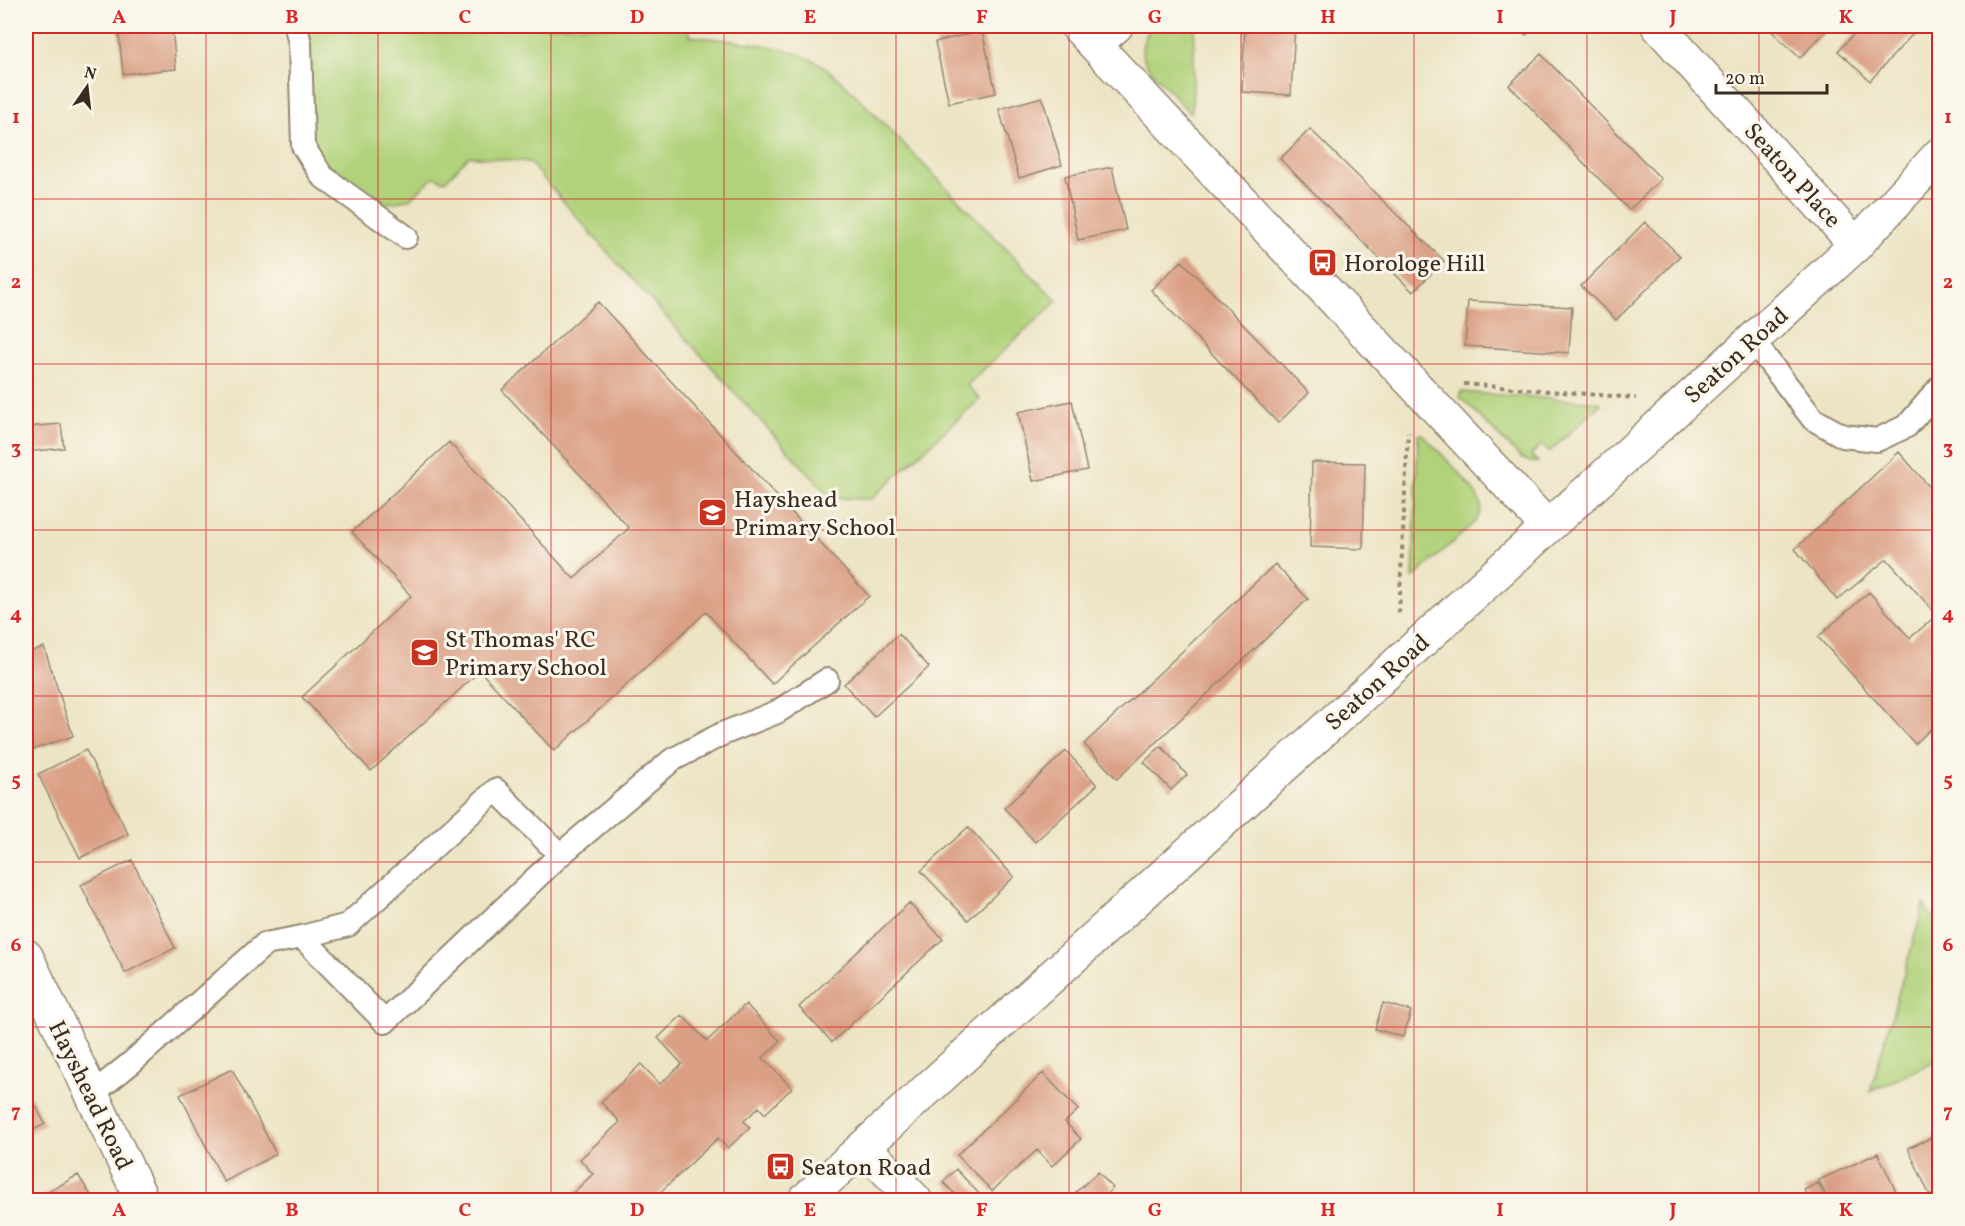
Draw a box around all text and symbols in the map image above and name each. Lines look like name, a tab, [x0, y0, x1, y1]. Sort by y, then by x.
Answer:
text: A	[112, 4, 126, 32]
text: B	[285, 4, 299, 32]
text: C	[459, 4, 472, 32]
text: D	[630, 4, 644, 32]
text: E	[804, 4, 816, 32]
text: F	[976, 4, 988, 32]
text: G	[1148, 4, 1162, 32]
text: H	[1320, 4, 1336, 32]
text: I	[1496, 4, 1504, 32]
text: J	[1668, 4, 1677, 32]
text: K	[1839, 4, 1854, 32]
north arrow	[57, 57, 117, 117]
scale bar	[1716, 57, 1827, 95]
text: N	[82, 62, 99, 87]
text: 20 m	[1725, 67, 1765, 92]
text: 1	[12, 104, 20, 132]
text: 1	[1944, 104, 1952, 132]
street label: Seaton Place	[1735, 116, 1848, 237]
bus stop icon: Horologe Hill	[1307, 247, 1339, 279]
place label: Horologe Hill	[1344, 248, 1485, 282]
text: 2	[11, 269, 21, 297]
text: 2	[1943, 269, 1953, 297]
street label: Seaton Road	[1677, 300, 1797, 413]
text: 3	[11, 435, 21, 463]
text: 3	[1943, 435, 1953, 463]
place label: Hayshead Primary School	[734, 484, 896, 546]
school or university icon: Hayshead Primary School	[697, 497, 729, 529]
text: 4	[10, 601, 22, 629]
text: 4	[1942, 601, 1954, 629]
place label: St Thomas' RC Primary School	[445, 624, 607, 686]
street label: Seaton Road	[1318, 627, 1438, 740]
school or university icon: St Thomas' RC Primary School	[408, 637, 440, 669]
text: 5	[11, 767, 21, 795]
text: 5	[1943, 767, 1953, 795]
text: 6	[11, 932, 22, 960]
text: 6	[1943, 932, 1954, 960]
street label: Hayshead Road	[38, 1015, 140, 1176]
text: 7	[11, 1098, 21, 1126]
text: 7	[1943, 1098, 1953, 1126]
bus stop icon: Seaton Road	[764, 1151, 796, 1183]
place label: Seaton Road	[801, 1152, 932, 1186]
text: A	[112, 1197, 126, 1225]
text: B	[285, 1197, 299, 1225]
text: C	[459, 1197, 472, 1225]
text: D	[630, 1197, 644, 1225]
text: E	[804, 1197, 816, 1225]
text: F	[976, 1197, 988, 1225]
text: G	[1148, 1197, 1162, 1225]
text: H	[1320, 1197, 1336, 1225]
text: I	[1496, 1197, 1504, 1225]
text: J	[1668, 1197, 1677, 1225]
text: K	[1839, 1197, 1854, 1225]

